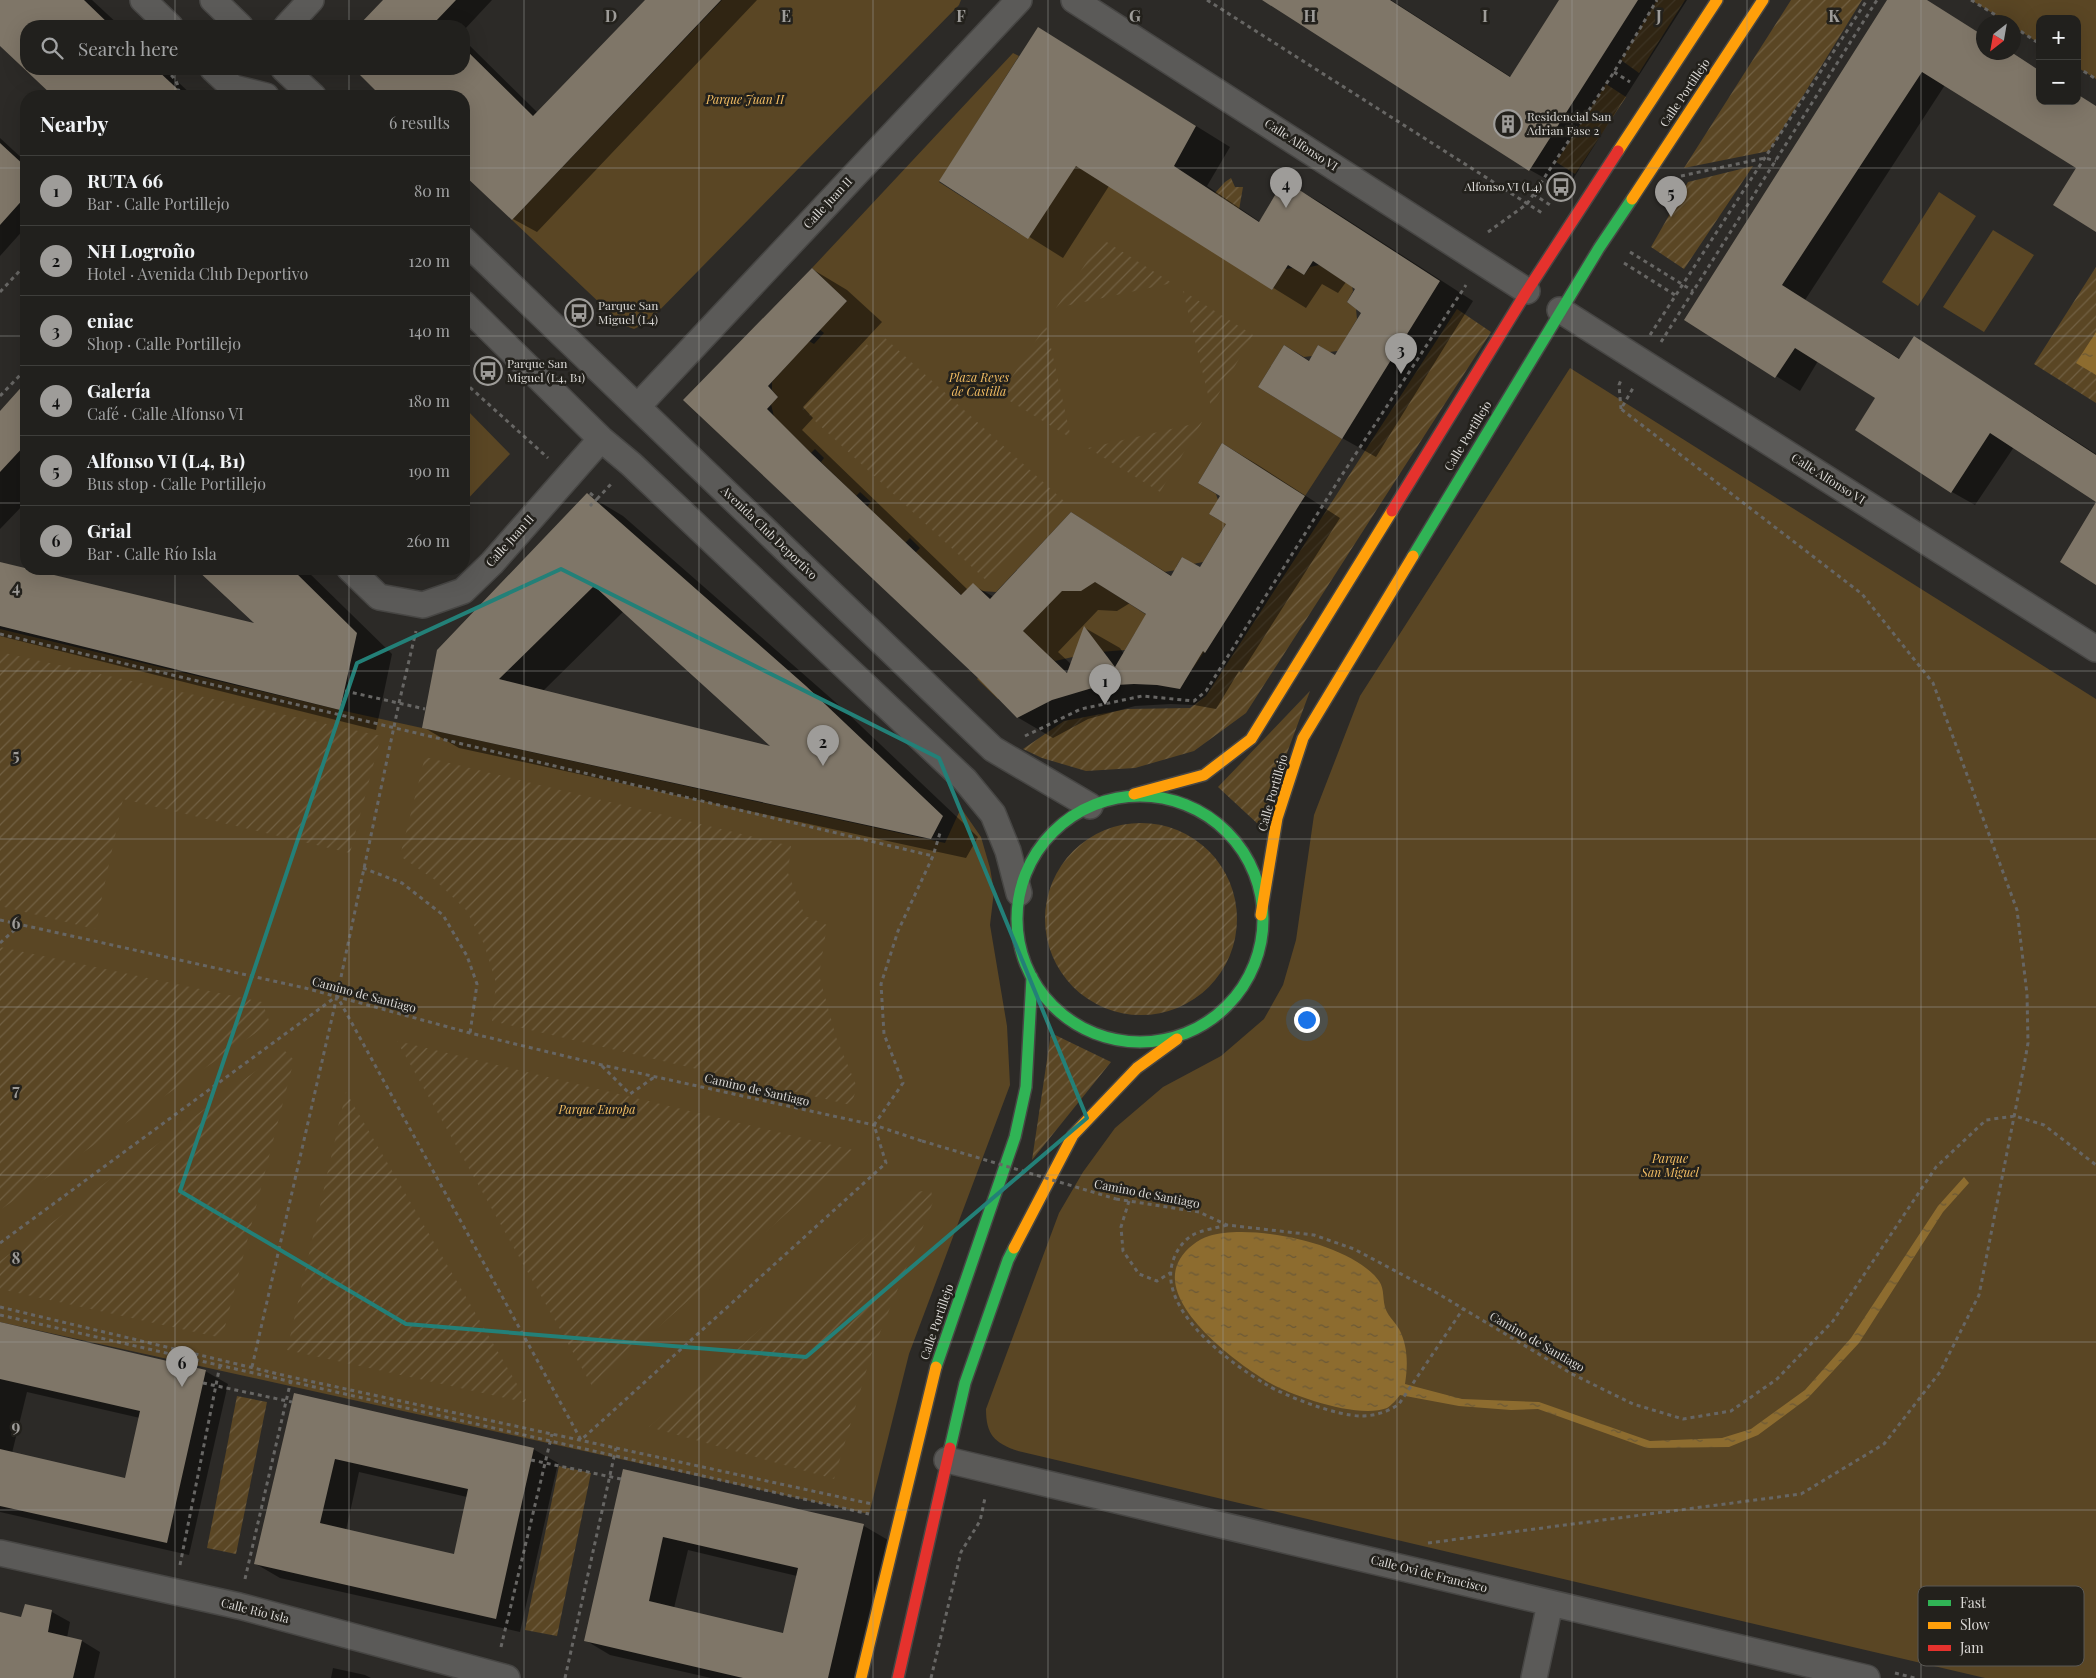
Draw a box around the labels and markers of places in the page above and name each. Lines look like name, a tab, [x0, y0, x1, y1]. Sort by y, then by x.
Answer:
place label: Residencial San Adrian Fase 2	[1526, 108, 1611, 138]
building icon: Residencial San Adrian Fase 2	[1493, 109, 1523, 139]
pin: 4	[1270, 167, 1302, 208]
bus stop icon: Alfonso VI (L4)	[1546, 172, 1576, 202]
pin: 5	[1655, 176, 1687, 217]
place label: Alfonso VI (L4)	[1463, 178, 1542, 194]
place label: Parque San Miguel (L4)	[598, 297, 658, 327]
bus stop icon: Parque San Miguel (L4)	[564, 298, 594, 328]
pin: 3	[1385, 333, 1417, 374]
place label: Parque San Miguel (L4, B1)	[507, 355, 585, 385]
bus stop icon: Parque San Miguel (L4, B1)	[473, 356, 503, 386]
pin: 1	[1089, 664, 1121, 705]
pin: 2	[807, 725, 839, 766]
pin: 6	[166, 1346, 198, 1387]

